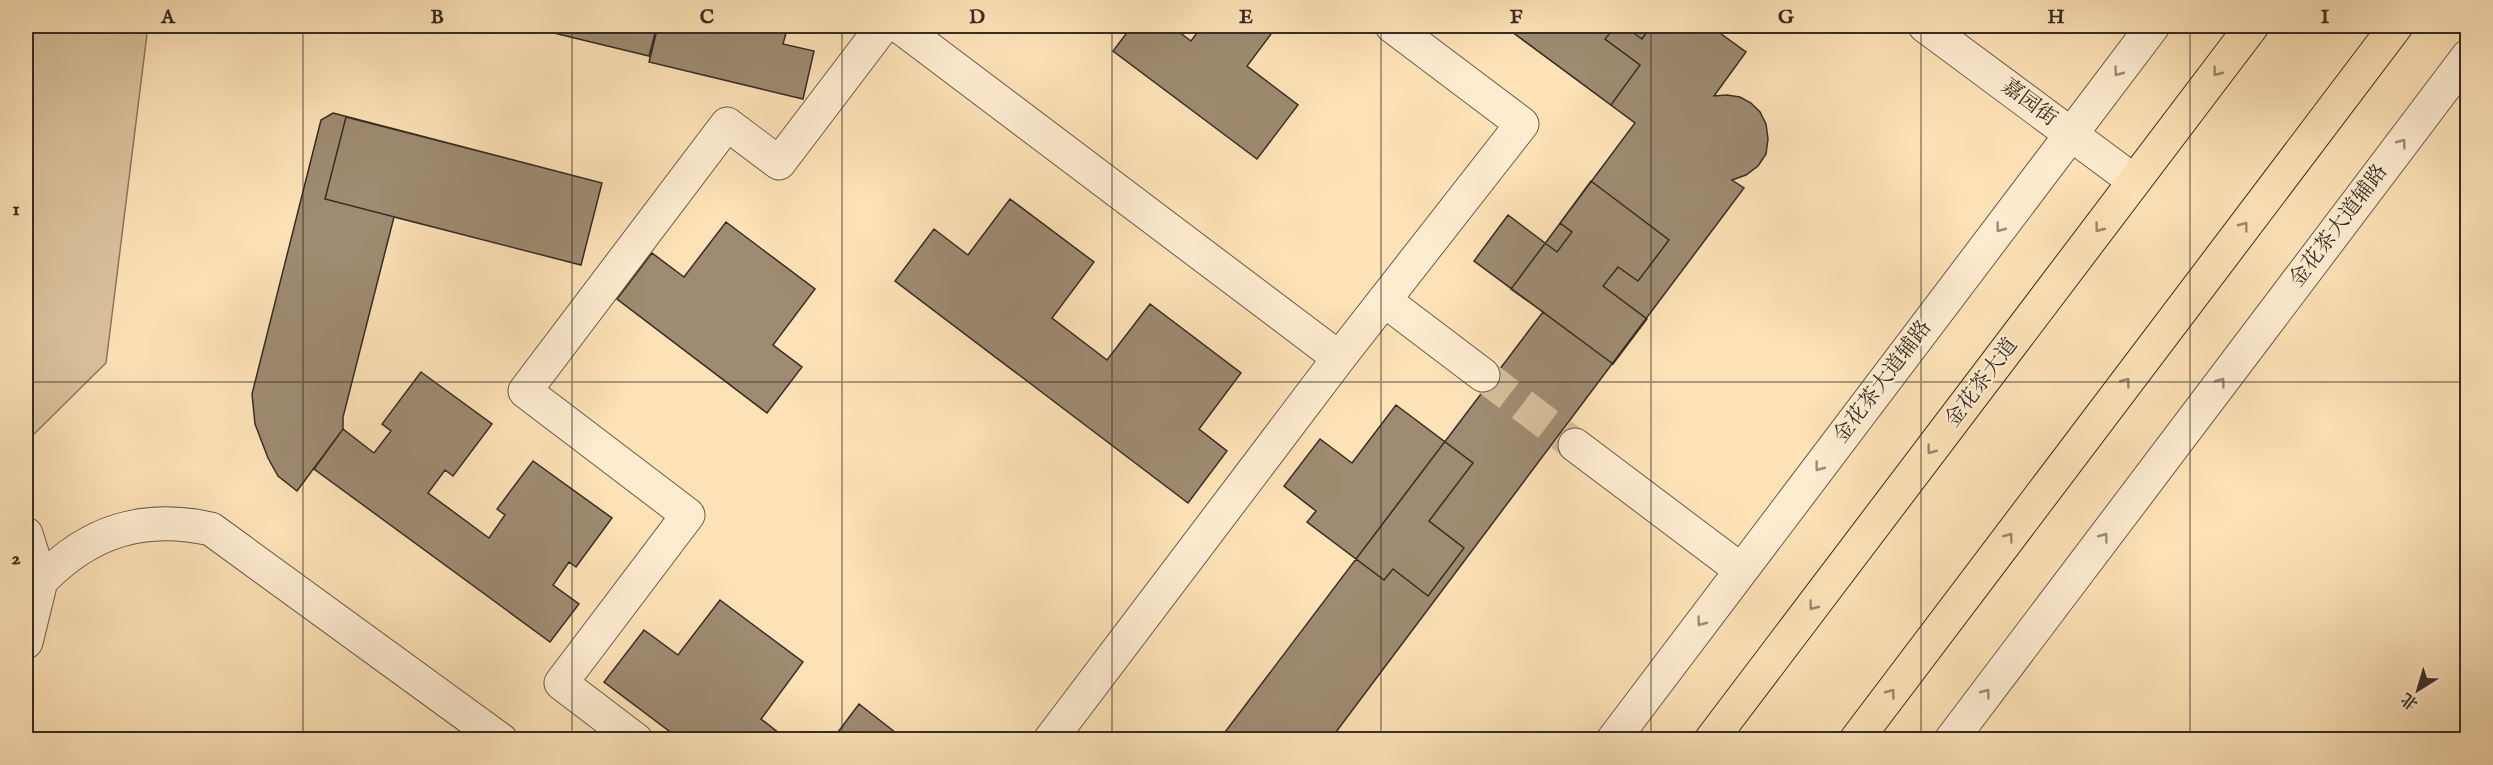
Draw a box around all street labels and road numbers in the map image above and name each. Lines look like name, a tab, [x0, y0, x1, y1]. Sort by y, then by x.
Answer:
street label: 嘉园街	[1996, 73, 2062, 133]
street label: 金花茶大道辅路	[2284, 159, 2394, 293]
street label: 金花茶大道辅路	[1828, 315, 1938, 449]
street label: 金花茶大道	[1940, 333, 2024, 433]

